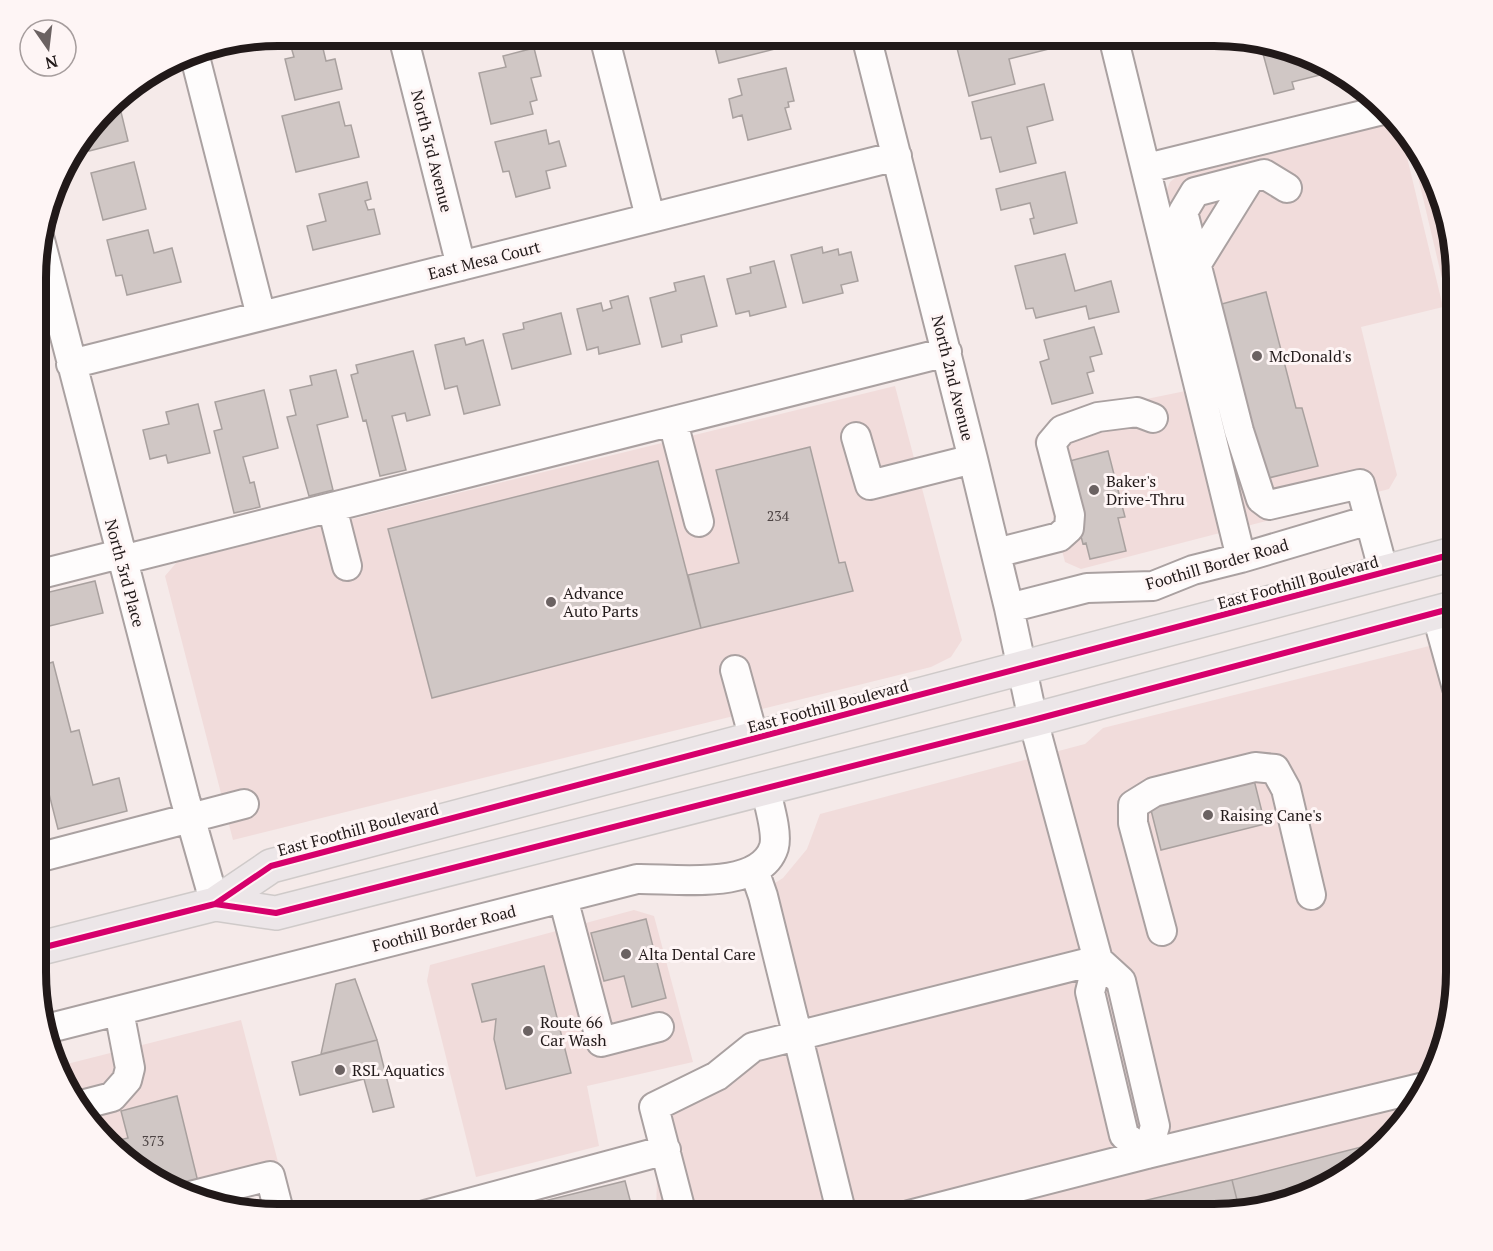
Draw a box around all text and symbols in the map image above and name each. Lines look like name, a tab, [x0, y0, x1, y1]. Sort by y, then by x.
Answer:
north arrow	[18, 18, 78, 78]
text: N	[43, 50, 60, 75]
street label: North 3rd Avenue	[406, 87, 458, 215]
street label: East Mesa Court	[426, 235, 543, 285]
street label: North 2nd Avenue	[927, 313, 979, 443]
place label: McDonald's	[1269, 345, 1352, 367]
marker: McDonald's	[1250, 349, 1264, 363]
place label: Baker's Drive-Thru	[1106, 470, 1185, 510]
marker: Baker's Drive-Thru	[1087, 483, 1101, 497]
house number: 234	[767, 506, 790, 525]
street label: North 3rd Place	[100, 517, 150, 629]
street label: Foothill Border Road	[1143, 533, 1291, 595]
street label: East Foothill Boulevard	[1215, 550, 1381, 614]
place label: Advance Auto Parts	[563, 582, 638, 622]
marker: Advance Auto Parts	[544, 595, 558, 609]
street label: East Foothill Boulevard	[745, 674, 911, 738]
street label: East Foothill Boulevard	[275, 797, 441, 861]
place label: Raising Cane's	[1220, 804, 1322, 826]
marker: Raising Cane's	[1201, 808, 1215, 822]
street label: Foothill Border Road	[370, 899, 518, 957]
place label: Alta Dental Care	[638, 943, 756, 965]
marker: Alta Dental Care	[619, 947, 633, 961]
place label: Route 66 Car Wash	[540, 1011, 607, 1051]
marker: Route 66 Car Wash	[521, 1024, 535, 1038]
place label: RSL Aquatics	[352, 1059, 445, 1081]
marker: RSL Aquatics	[333, 1063, 347, 1077]
house number: 373	[142, 1131, 164, 1150]

